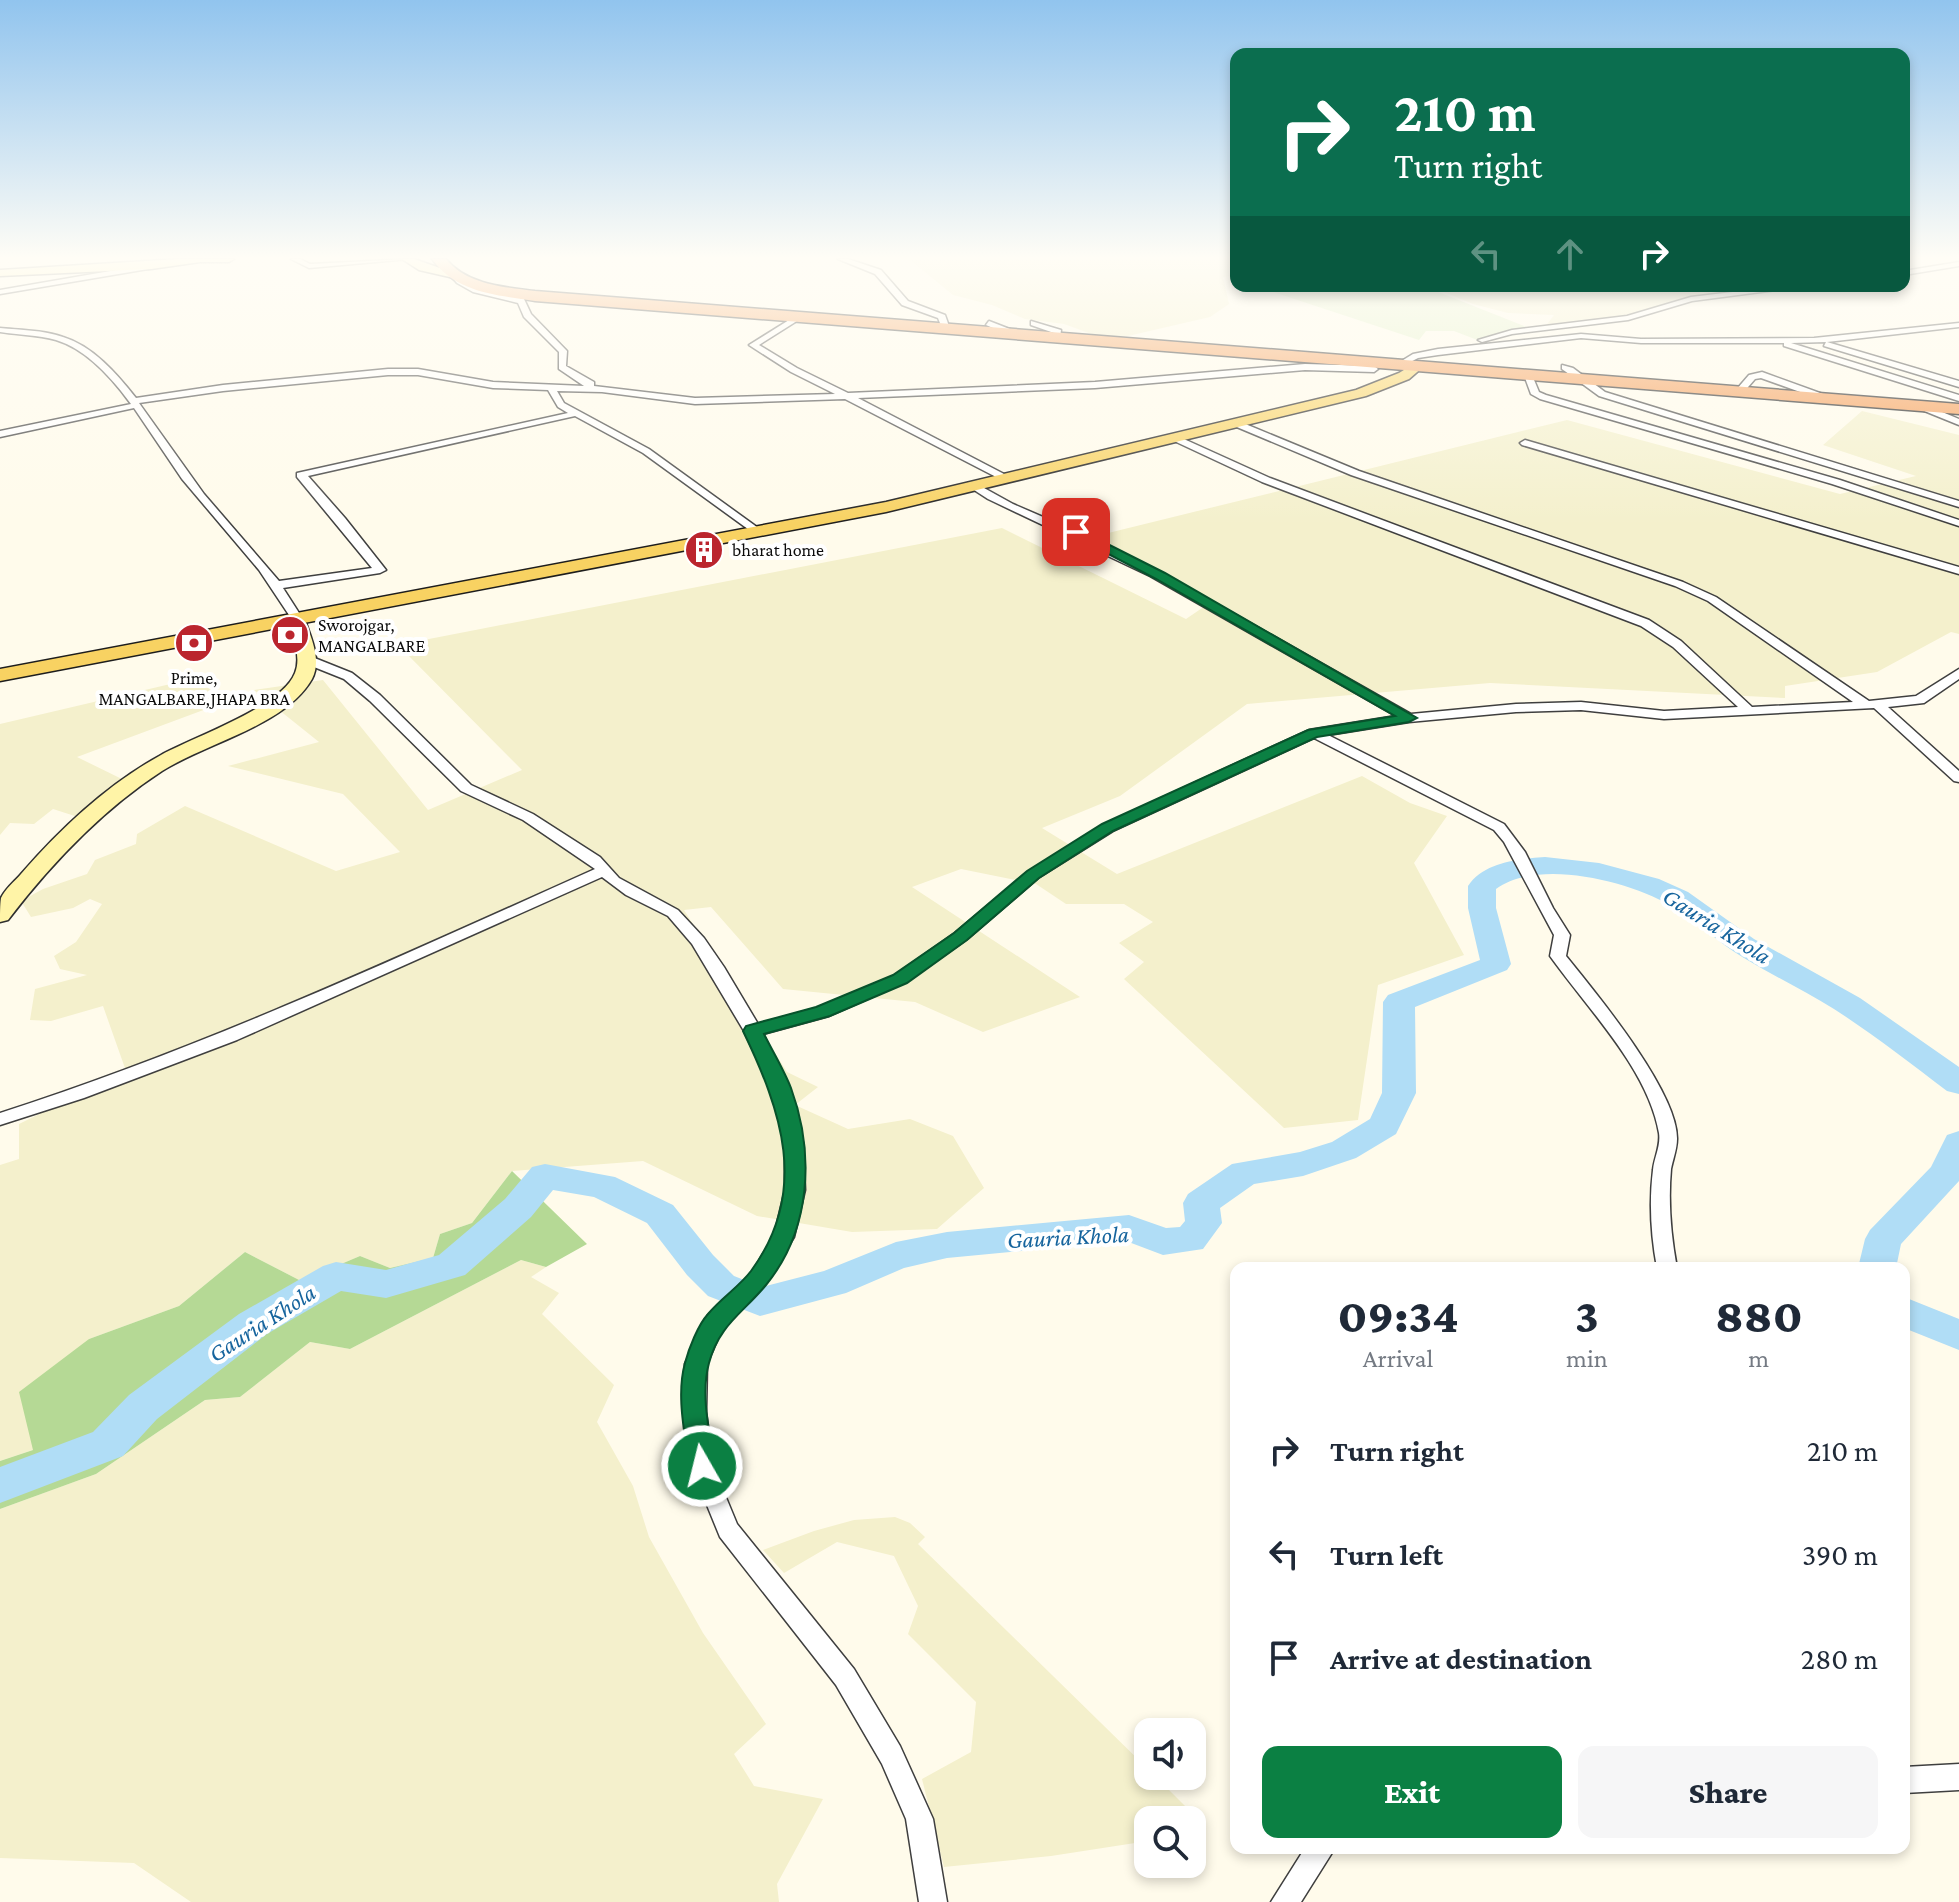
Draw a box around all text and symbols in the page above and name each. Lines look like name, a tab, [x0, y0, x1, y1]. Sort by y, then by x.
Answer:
icon: right	[1262, 80, 1366, 184]
text: 210 m	[1394, 81, 1536, 143]
text: Turn right	[1394, 146, 1542, 186]
icon: left	[1464, 232, 1508, 276]
icon: ahead	[1548, 232, 1592, 276]
icon: right	[1632, 232, 1676, 276]
pin	[1042, 498, 1110, 566]
icon: arrive	[1054, 510, 1098, 554]
building icon: bharat home	[683, 529, 725, 571]
place label: bharat home	[732, 540, 824, 560]
bank icon: Sworojgar, MANGALBARE	[269, 614, 311, 656]
place label: Sworojgar, MANGALBARE	[318, 615, 426, 656]
bank icon: Prime, MANGALBARE,JHAPA BRA	[173, 622, 215, 664]
place label: Prime, MANGALBARE,JHAPA BRA	[98, 668, 290, 709]
water label: Gauria Khola	[1658, 882, 1776, 969]
water label: Gauria Khola	[1006, 1220, 1130, 1253]
water label: Gauria Khola	[203, 1278, 320, 1367]
text: 09:34	[1337, 1289, 1459, 1342]
text: 3	[1575, 1289, 1599, 1342]
text: 880	[1715, 1289, 1803, 1342]
text: Arrival	[1363, 1344, 1433, 1373]
text: min	[1566, 1344, 1608, 1373]
text: m	[1748, 1344, 1769, 1373]
position arrow	[660, 1424, 744, 1508]
icon: right	[1262, 1428, 1306, 1472]
text: Turn right	[1330, 1434, 1464, 1467]
text: 210 m	[1807, 1434, 1878, 1467]
icon: left	[1262, 1532, 1306, 1576]
text: Turn left	[1330, 1538, 1443, 1571]
text: 390 m	[1802, 1538, 1878, 1571]
icon: arrive	[1262, 1636, 1306, 1680]
text: Arrive at destination	[1330, 1642, 1592, 1675]
text: 280 m	[1801, 1642, 1878, 1675]
map controls	[1134, 1718, 1206, 1878]
button: sound	[1134, 1718, 1206, 1790]
button: Exit	[1262, 1746, 1562, 1838]
button: Share	[1578, 1746, 1878, 1838]
button: search	[1134, 1806, 1206, 1878]

